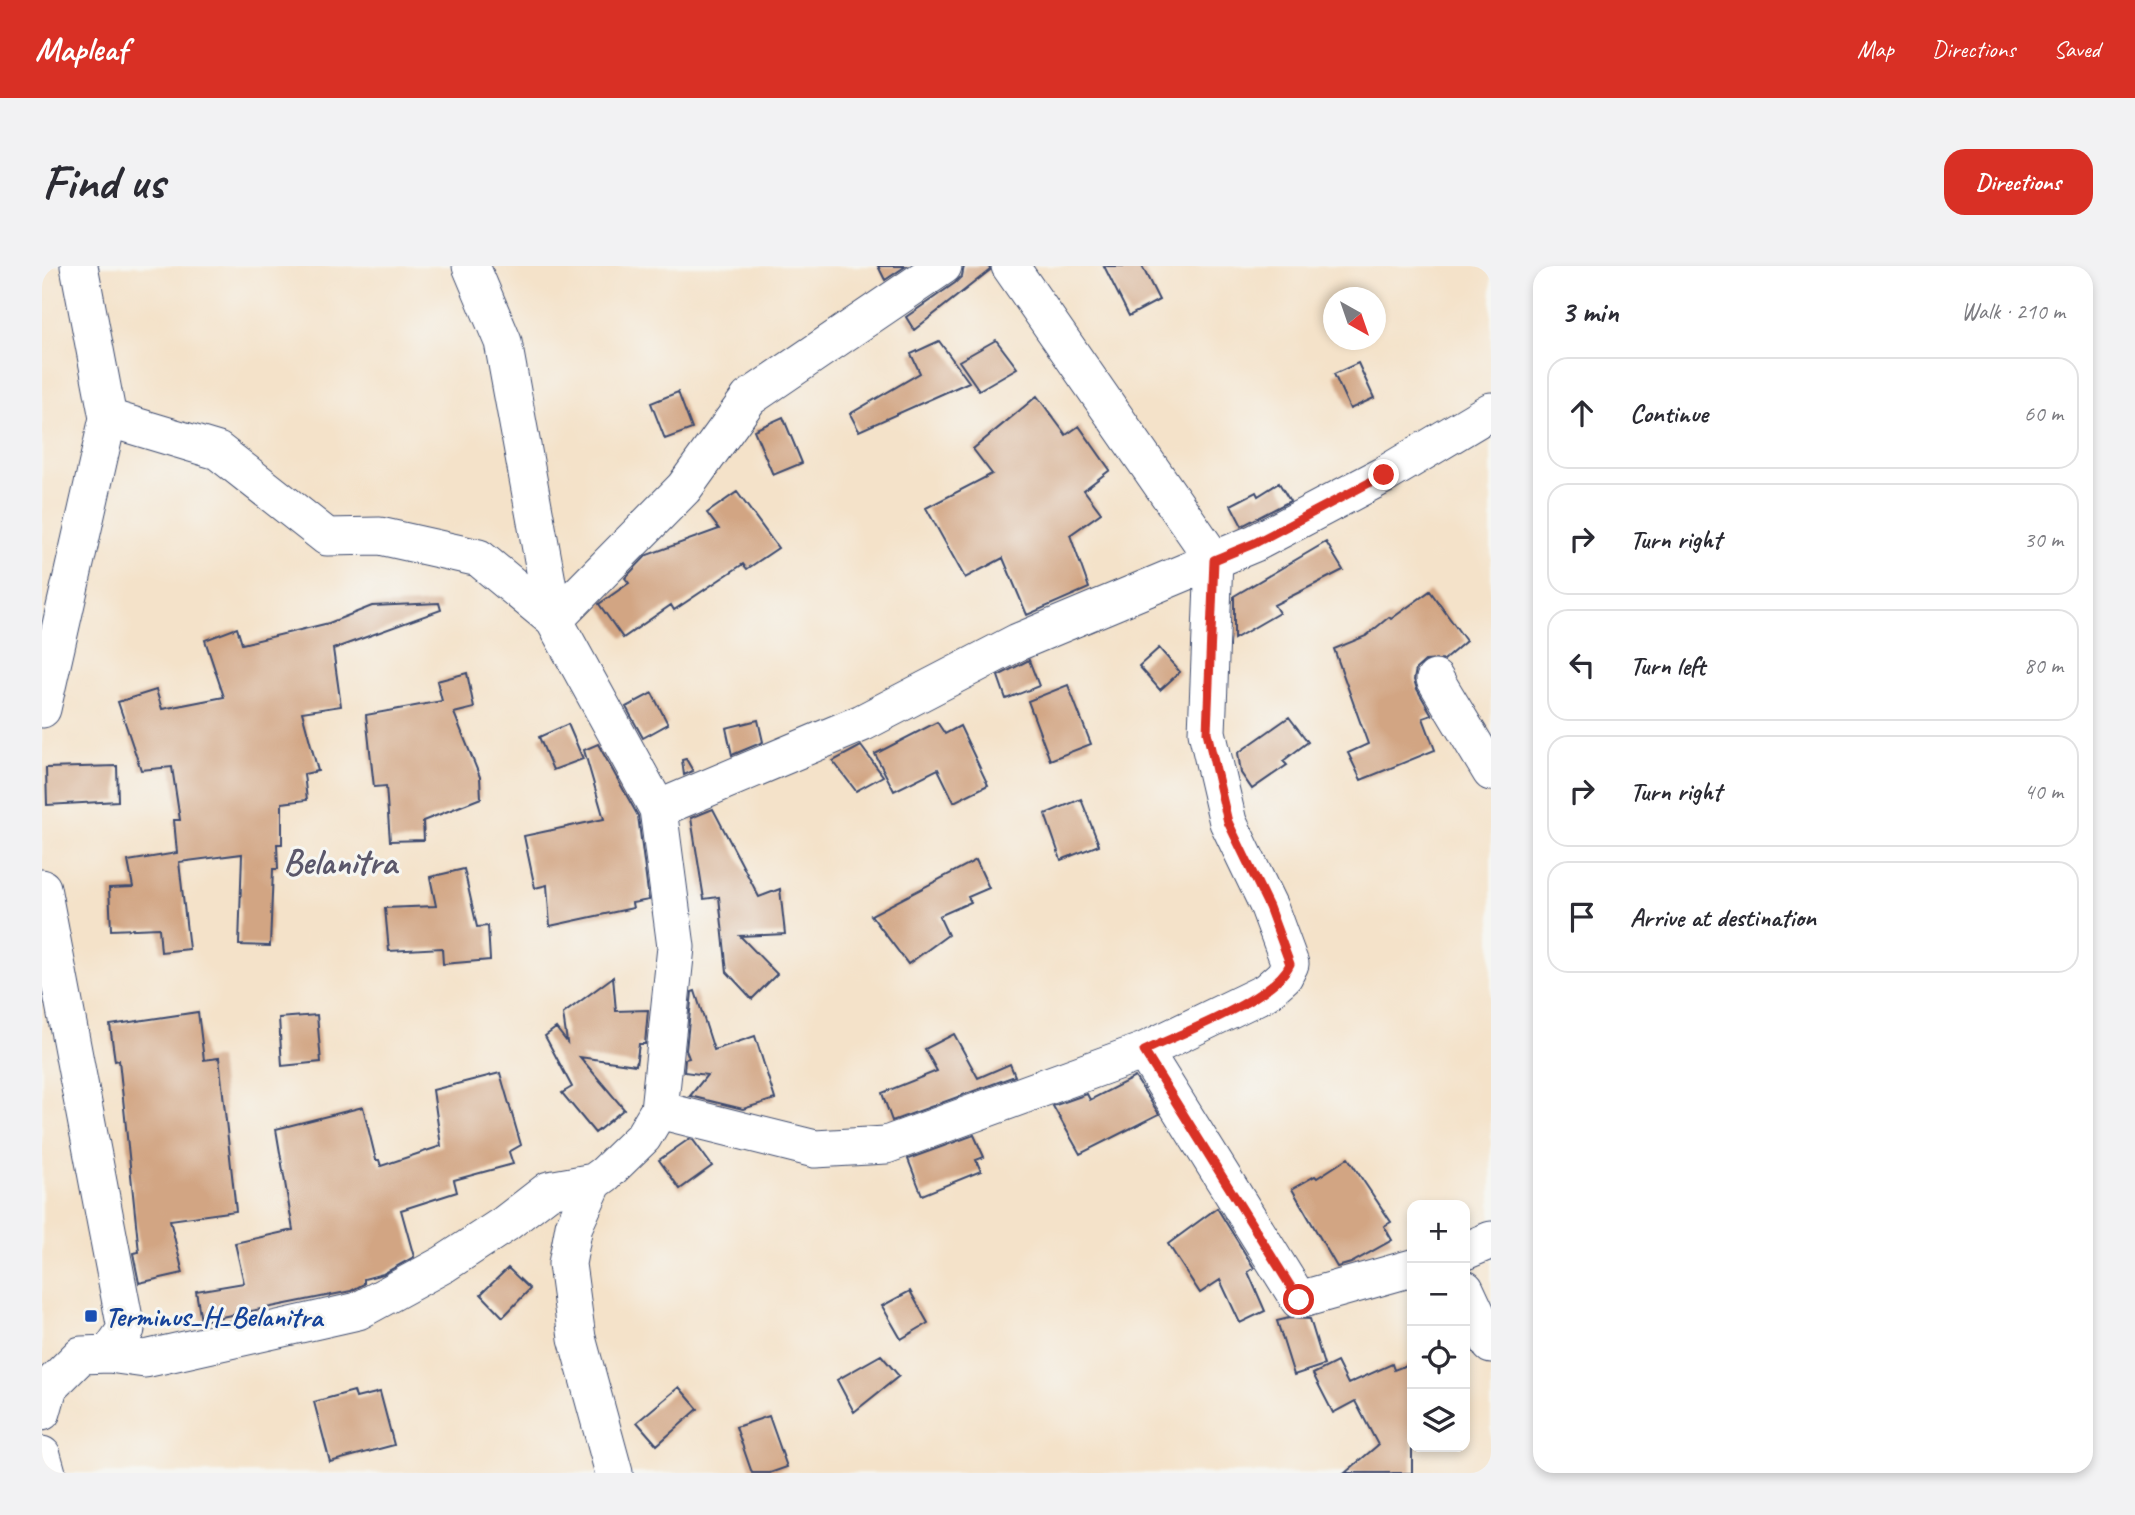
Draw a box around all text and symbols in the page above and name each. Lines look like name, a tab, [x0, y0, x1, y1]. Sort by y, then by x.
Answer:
text: Mapleaf	[35, 28, 127, 70]
text: Map	[1857, 34, 1894, 64]
text: Directions	[1932, 34, 2015, 64]
text: Saved	[2053, 34, 2100, 64]
button: Directions	[1944, 149, 2093, 215]
text: Find us	[42, 151, 164, 213]
north arrow	[1323, 287, 1386, 350]
text: 3 min	[1561, 293, 1618, 331]
text: Walk · 210 m	[1961, 297, 2065, 326]
icon: ahead	[1563, 394, 1601, 432]
text: Continue	[1630, 397, 1708, 430]
text: 60 m	[2024, 399, 2063, 428]
route end	[1368, 459, 1399, 490]
icon: right	[1563, 520, 1601, 558]
text: Turn right	[1630, 523, 1721, 556]
text: 30 m	[2024, 525, 2063, 554]
icon: left	[1563, 646, 1601, 684]
text: Turn left	[1630, 649, 1705, 682]
text: 80 m	[2024, 651, 2063, 680]
icon: right	[1563, 772, 1601, 810]
text: Turn right	[1630, 775, 1721, 808]
text: 40 m	[2024, 777, 2063, 806]
district label: Belanitra	[283, 840, 400, 885]
icon: arrive	[1563, 898, 1601, 936]
text: Arrive at destination	[1630, 901, 1816, 934]
map controls	[1407, 1200, 1470, 1452]
button: +	[1407, 1200, 1470, 1263]
button: −	[1407, 1263, 1470, 1326]
route start	[1283, 1284, 1314, 1315]
place label: Terminus_H_Belanitra	[105, 1299, 325, 1334]
marker: Terminus_H_Belanitra	[83, 1308, 99, 1324]
button: locate	[1407, 1326, 1470, 1389]
button: layers	[1407, 1389, 1470, 1452]

